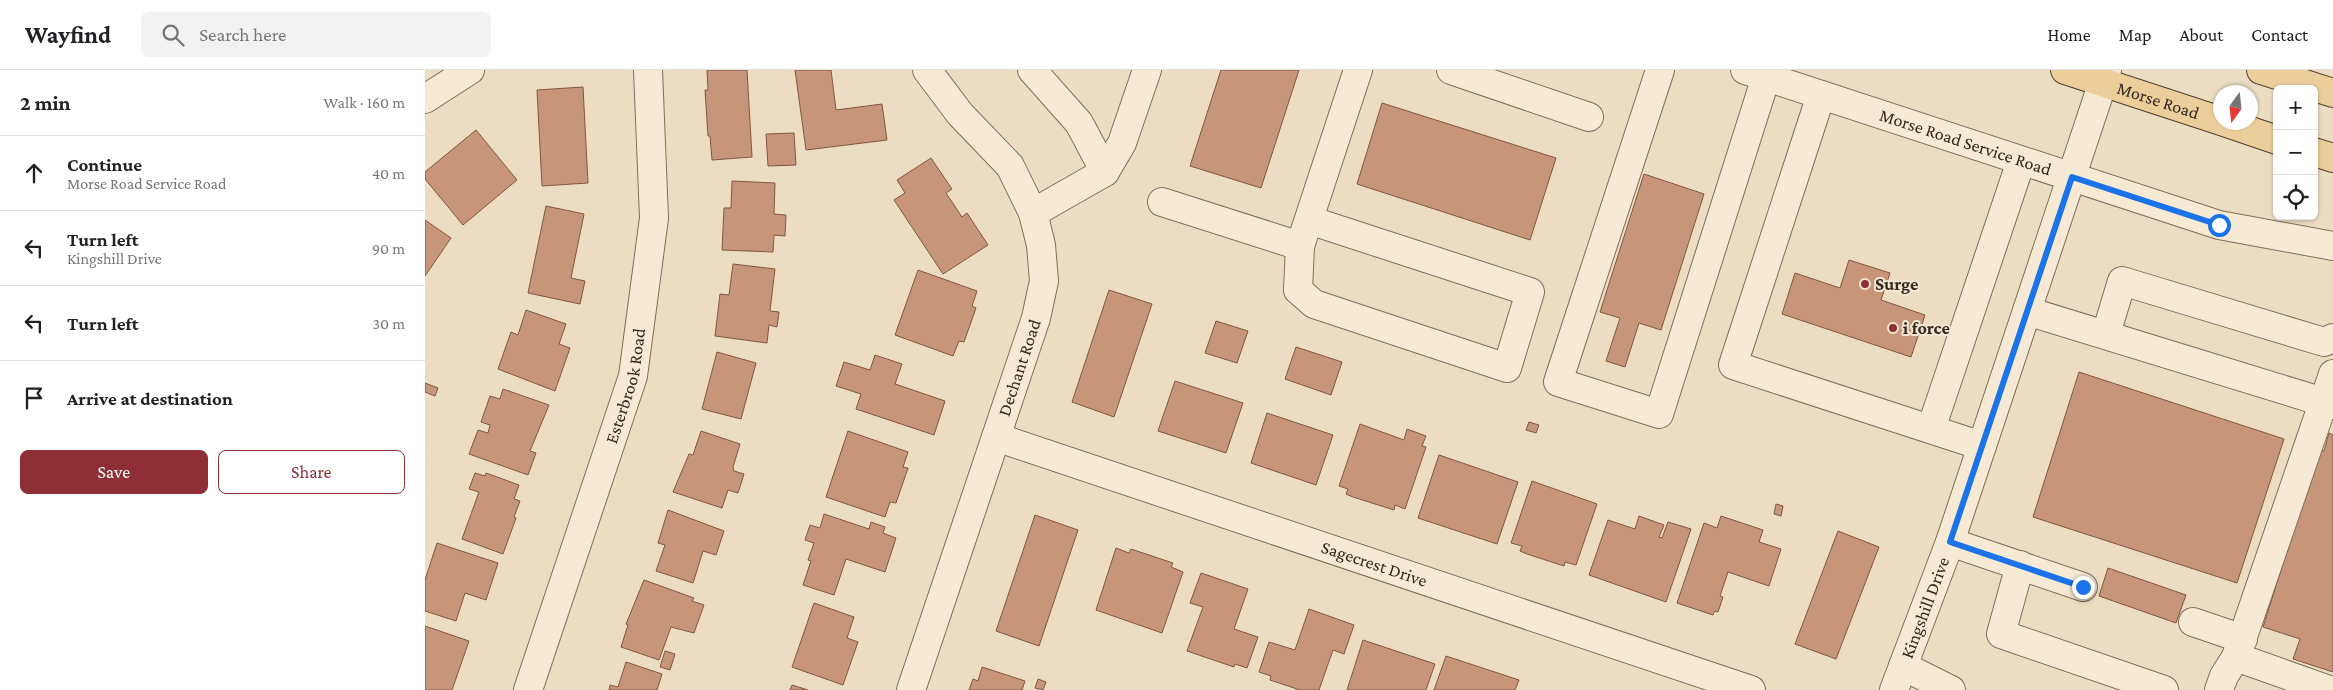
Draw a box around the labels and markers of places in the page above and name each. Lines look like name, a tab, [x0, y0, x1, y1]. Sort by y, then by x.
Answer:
place label: Surge	[1875, 274, 1918, 294]
marker: Surge	[1859, 278, 1871, 290]
place label: i force	[1903, 318, 1950, 338]
marker: i force	[1887, 322, 1899, 334]

